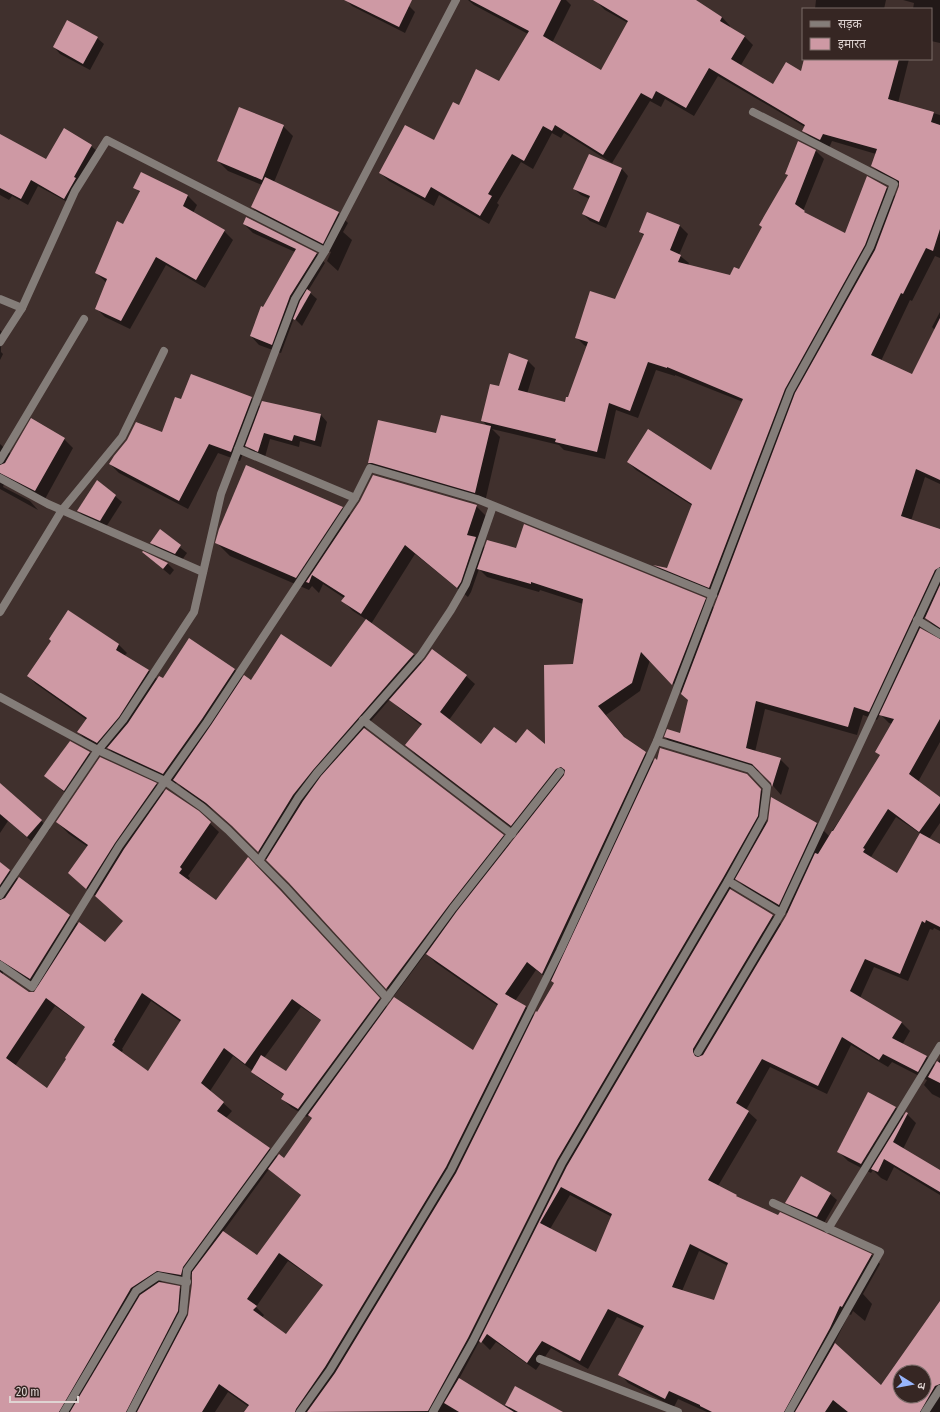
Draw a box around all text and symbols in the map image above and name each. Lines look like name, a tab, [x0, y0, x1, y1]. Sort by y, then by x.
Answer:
legend	[802, 8, 932, 60]
text: सड़क	[838, 17, 863, 31]
text: इमारत	[838, 37, 867, 51]
north arrow	[892, 1364, 932, 1404]
scale bar	[10, 1378, 78, 1404]
text: उ	[914, 1381, 928, 1391]
text: 20 m	[16, 1385, 40, 1399]

